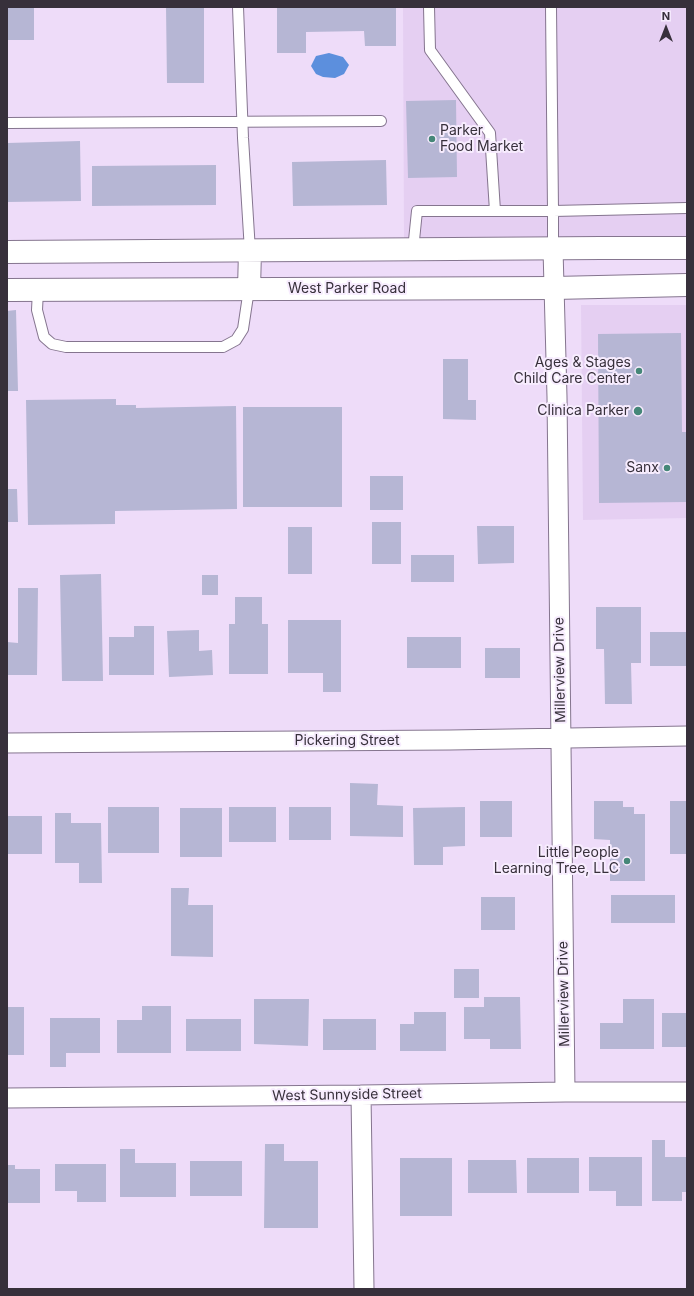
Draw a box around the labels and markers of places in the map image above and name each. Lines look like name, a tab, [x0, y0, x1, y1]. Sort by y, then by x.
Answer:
place label: Parker Food Market	[440, 123, 523, 156]
marker: Parker Food Market	[427, 134, 437, 144]
place label: Ages & Stages Child Care Center	[513, 355, 631, 388]
marker: Ages & Stages Child Care Center	[634, 366, 644, 376]
place label: Clinica Parker	[537, 403, 629, 419]
marker: Clinica Parker	[632, 405, 644, 417]
place label: Sanx	[626, 460, 659, 476]
marker: Sanx	[662, 463, 672, 473]
place label: Little People Learning Tree, LLC	[494, 845, 619, 878]
marker: Little People Learning Tree, LLC	[622, 856, 632, 866]

